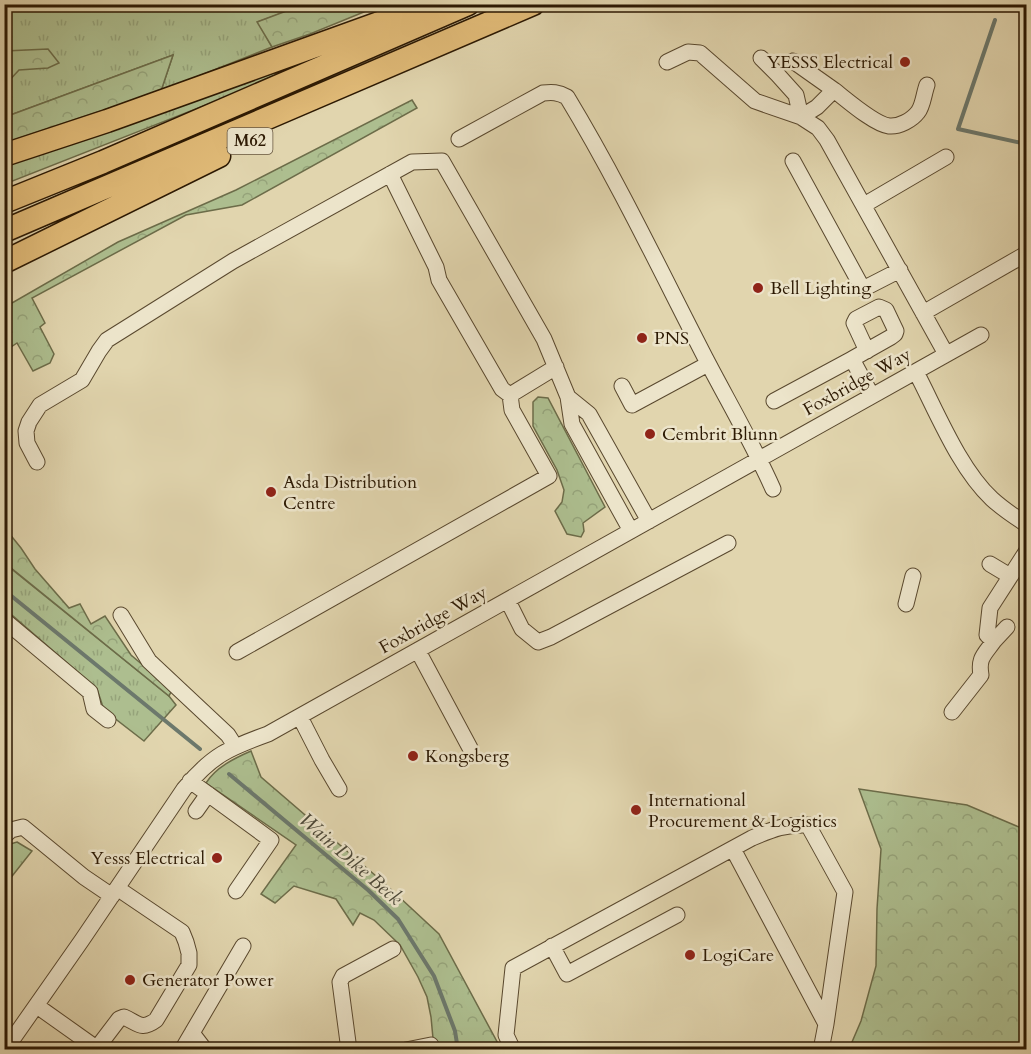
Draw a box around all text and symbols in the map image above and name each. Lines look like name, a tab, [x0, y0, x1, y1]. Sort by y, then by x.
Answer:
place label: YESSS Electrical	[767, 50, 893, 75]
marker: YESSS Electrical	[898, 55, 912, 69]
road number: M62	[228, 128, 272, 154]
place label: Bell Lighting	[770, 276, 872, 301]
marker: Bell Lighting	[751, 281, 765, 295]
place label: PNS	[654, 326, 689, 351]
marker: PNS	[635, 331, 649, 345]
street label: Foxbridge Way	[798, 342, 916, 422]
place label: Cembrit Blunn	[662, 422, 779, 447]
marker: Cembrit Blunn	[643, 427, 657, 441]
place label: Asda Distribution Centre	[283, 470, 418, 516]
marker: Asda Distribution Centre	[264, 485, 278, 499]
street label: Foxbridge Way	[374, 580, 492, 660]
place label: Kongsberg	[425, 744, 510, 769]
marker: Kongsberg	[406, 749, 420, 763]
place label: International Procurement & Logistics	[648, 788, 837, 834]
marker: International Procurement & Logistics	[629, 803, 643, 817]
water label: Wain Dike Beck	[293, 807, 409, 912]
place label: Yesss Electrical	[91, 846, 205, 871]
marker: Yesss Electrical	[210, 851, 224, 865]
place label: LogiCare	[702, 943, 774, 968]
marker: LogiCare	[683, 948, 697, 962]
place label: Generator Power	[142, 968, 274, 993]
marker: Generator Power	[123, 973, 137, 987]

